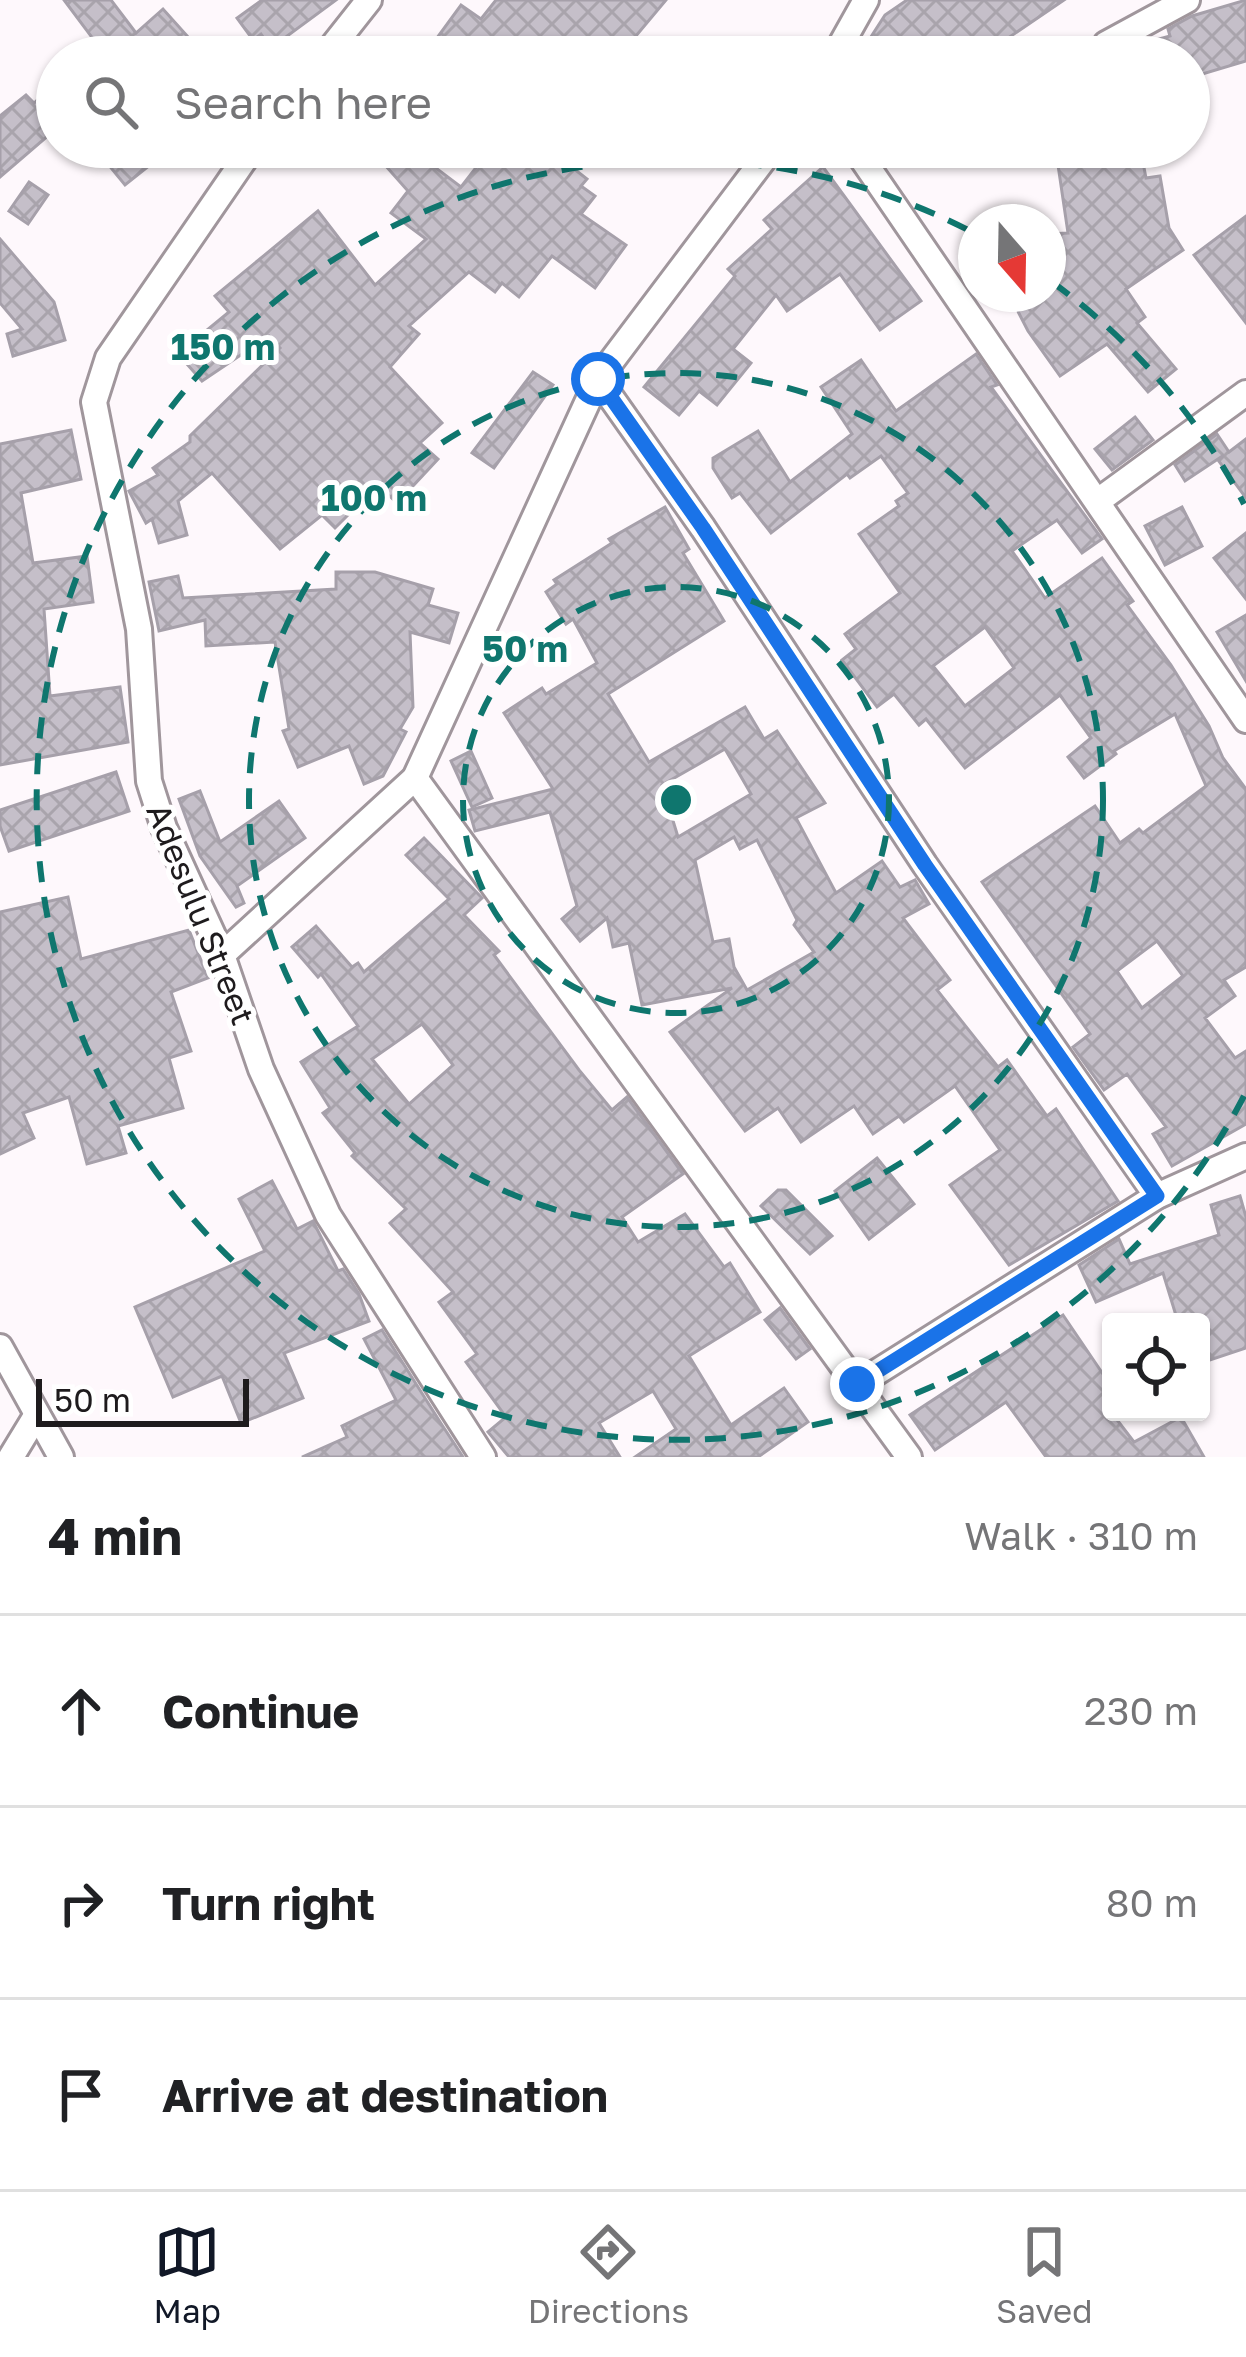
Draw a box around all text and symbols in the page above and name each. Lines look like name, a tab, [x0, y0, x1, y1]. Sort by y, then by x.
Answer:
search box	[36, 36, 1210, 168]
icon: search	[78, 69, 144, 135]
text: Search here	[174, 75, 432, 129]
north arrow	[958, 204, 1066, 312]
text: 150 m	[171, 325, 275, 368]
route start	[571, 352, 625, 406]
text: 100 m	[321, 476, 427, 519]
text: 50 m	[482, 627, 568, 670]
centre of rings	[655, 779, 697, 821]
street label: Adesulu Street	[139, 798, 264, 1030]
map controls	[1102, 1313, 1210, 1421]
button: locate	[1102, 1313, 1210, 1421]
route end	[830, 1357, 884, 1411]
scale bar	[36, 1373, 249, 1426]
text: 50 m	[54, 1380, 131, 1419]
text: 4 min	[48, 1505, 182, 1566]
text: Walk · 310 m	[964, 1512, 1198, 1559]
icon: ahead	[48, 1678, 114, 1744]
text: Continue	[162, 1684, 359, 1738]
text: 230 m	[1084, 1687, 1198, 1734]
icon: right	[48, 1870, 114, 1936]
text: Turn right	[162, 1876, 375, 1930]
text: 80 m	[1106, 1879, 1198, 1926]
icon: arrive	[48, 2062, 114, 2128]
text: Arrive at destination	[162, 2068, 608, 2122]
tab: Map	[154, 2219, 221, 2330]
tab: Directions	[528, 2219, 689, 2330]
tab: Saved	[996, 2219, 1092, 2330]

